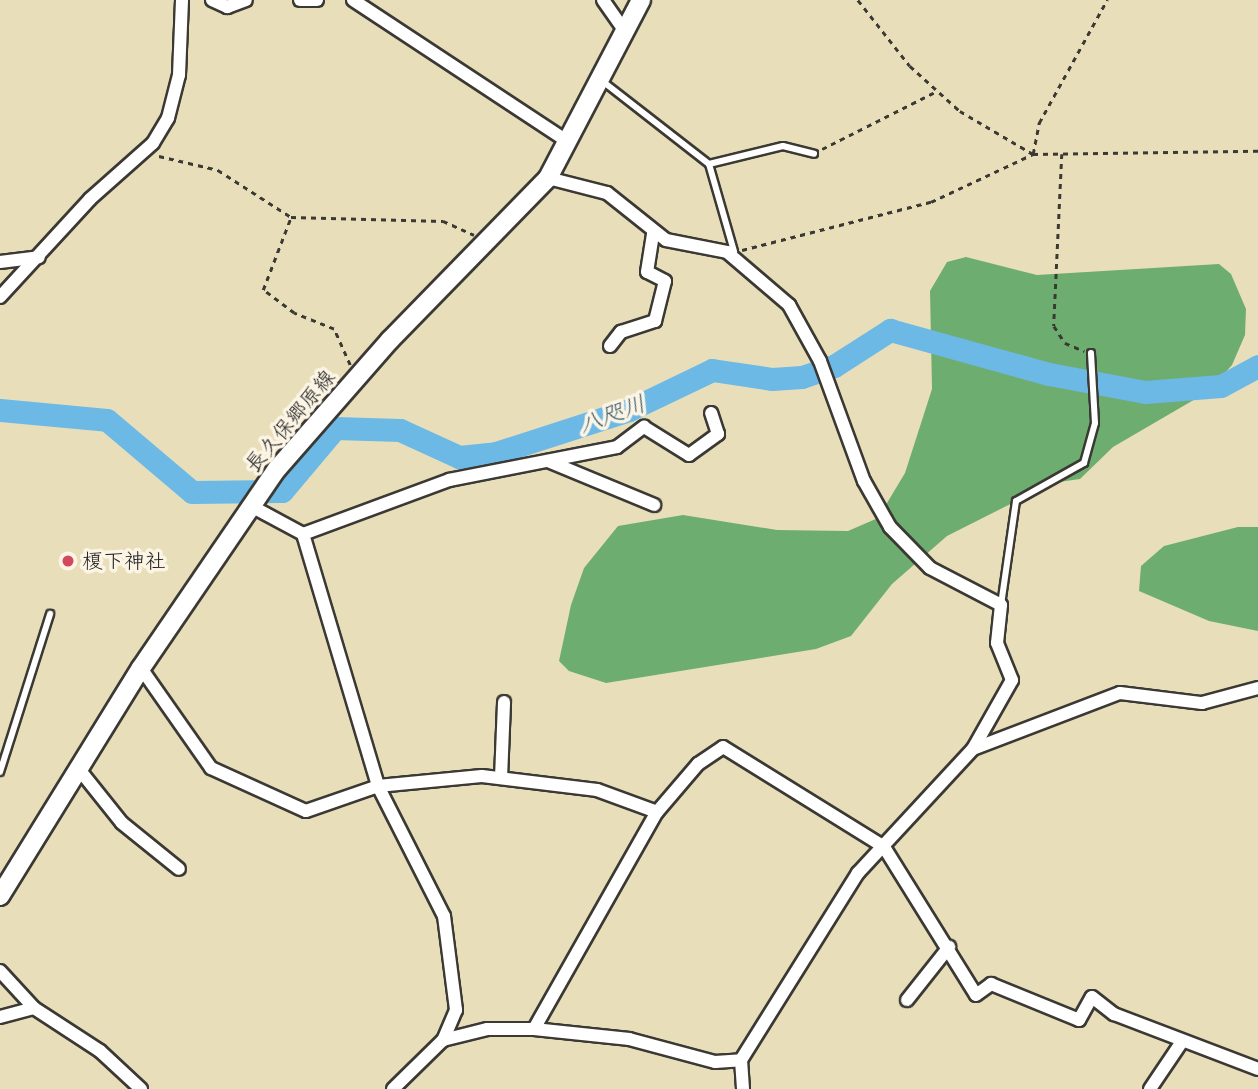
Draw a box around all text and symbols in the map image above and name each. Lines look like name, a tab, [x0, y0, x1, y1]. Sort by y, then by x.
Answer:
street label: 長久保郷原線	[240, 365, 340, 477]
water label: 八咫川	[575, 389, 649, 439]
place label: 榎下神社	[82, 548, 166, 574]
marker: 榎下神社	[60, 553, 76, 569]

